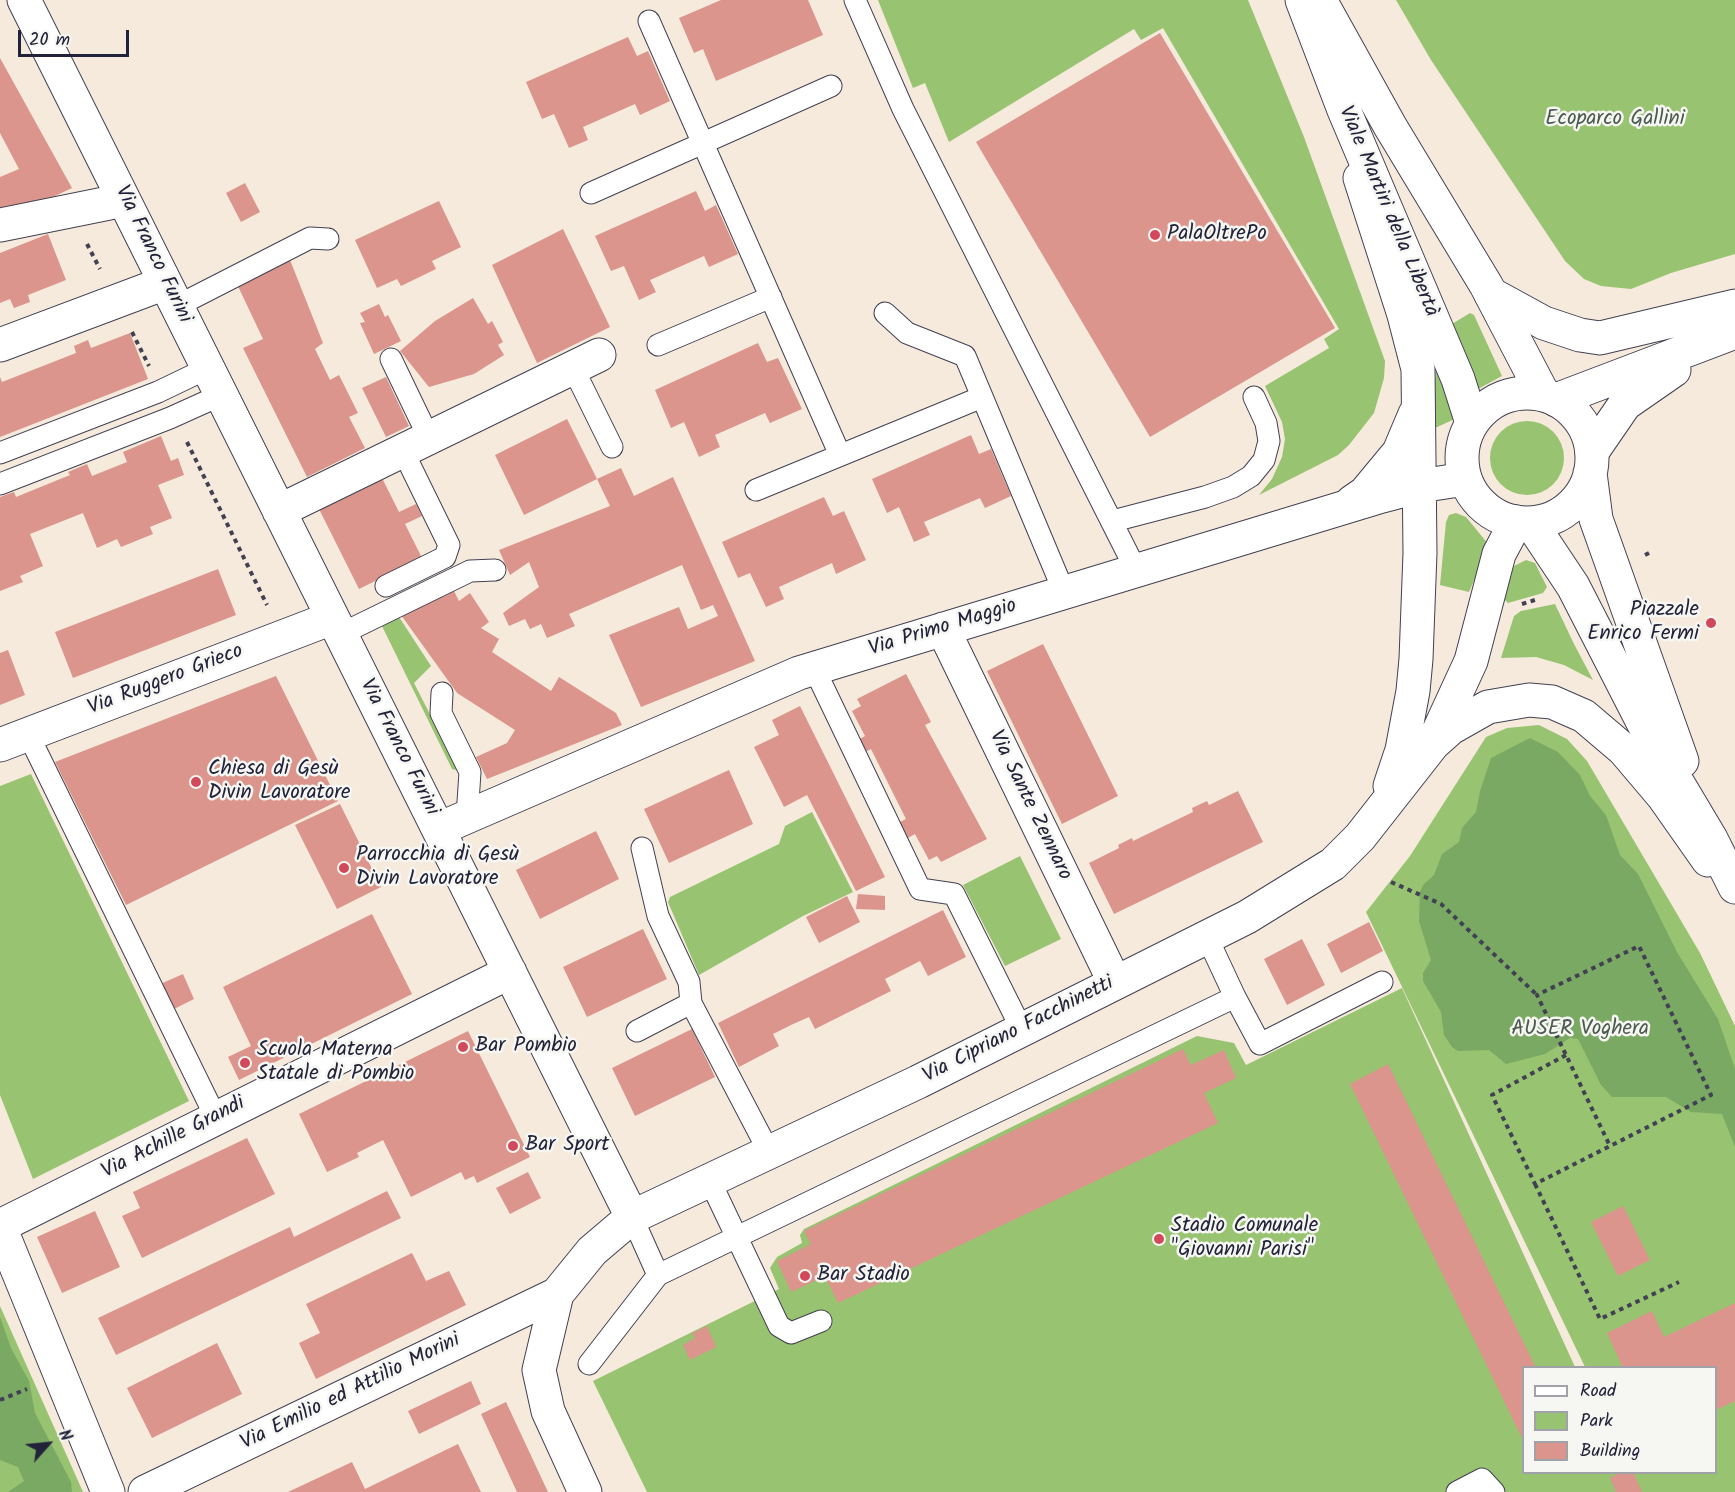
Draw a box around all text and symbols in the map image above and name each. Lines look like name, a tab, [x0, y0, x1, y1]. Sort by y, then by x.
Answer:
scale bar	[21, 18, 132, 56]
text: 20 m	[29, 26, 70, 55]
street label: Viale Martiri della Libertà	[1331, 103, 1443, 321]
park label: Ecoparco Gallini	[1545, 107, 1685, 133]
street label: Via Franco Furini	[108, 182, 196, 328]
place label: PalaOltrePo	[1167, 222, 1267, 248]
marker: PalaOltrePo	[1148, 228, 1162, 242]
street label: Via Primo Maggio	[866, 595, 1020, 663]
place label: Piazzale Enrico Fermi	[1587, 598, 1699, 648]
marker: Piazzale Enrico Fermi	[1704, 616, 1718, 630]
street label: Via Ruggero Grieco	[85, 640, 247, 722]
street label: Via Franco Furini	[353, 675, 443, 821]
street label: Via Sante Zennaro	[982, 727, 1076, 885]
place label: Chiesa di Gesù Divin Lavoratore	[208, 757, 351, 807]
marker: Chiesa di Gesù Divin Lavoratore	[189, 775, 203, 789]
place label: Parrocchia di Gesù Divin Lavoratore	[356, 843, 519, 893]
marker: Parrocchia di Gesù Divin Lavoratore	[337, 861, 351, 875]
street label: Via Cipriano Facchinetti	[919, 972, 1119, 1090]
park label: AUSER Voghera	[1511, 1017, 1649, 1043]
place label: Bar Pombio	[475, 1034, 577, 1060]
place label: Scuola Materna Statale di Pombio	[257, 1038, 414, 1088]
marker: Bar Pombio	[456, 1040, 470, 1054]
marker: Scuola Materna Statale di Pombio	[238, 1056, 252, 1070]
street label: Via Achille Grandi	[98, 1092, 250, 1186]
place label: Bar Sport	[525, 1133, 609, 1159]
marker: Bar Sport	[506, 1139, 520, 1153]
place label: Stadio Comunale "Giovanni Parisi"	[1171, 1214, 1318, 1264]
marker: Stadio Comunale "Giovanni Parisi"	[1152, 1232, 1166, 1246]
place label: Bar Stadio	[817, 1263, 910, 1289]
marker: Bar Stadio	[798, 1269, 812, 1283]
street label: Via Emilio ed Attilio Morini	[237, 1329, 465, 1457]
legend	[1522, 1366, 1717, 1474]
text: Road	[1580, 1377, 1616, 1406]
text: Park	[1580, 1407, 1613, 1436]
north arrow	[18, 1414, 78, 1474]
text: N	[51, 1425, 78, 1446]
text: Building	[1580, 1437, 1640, 1466]

